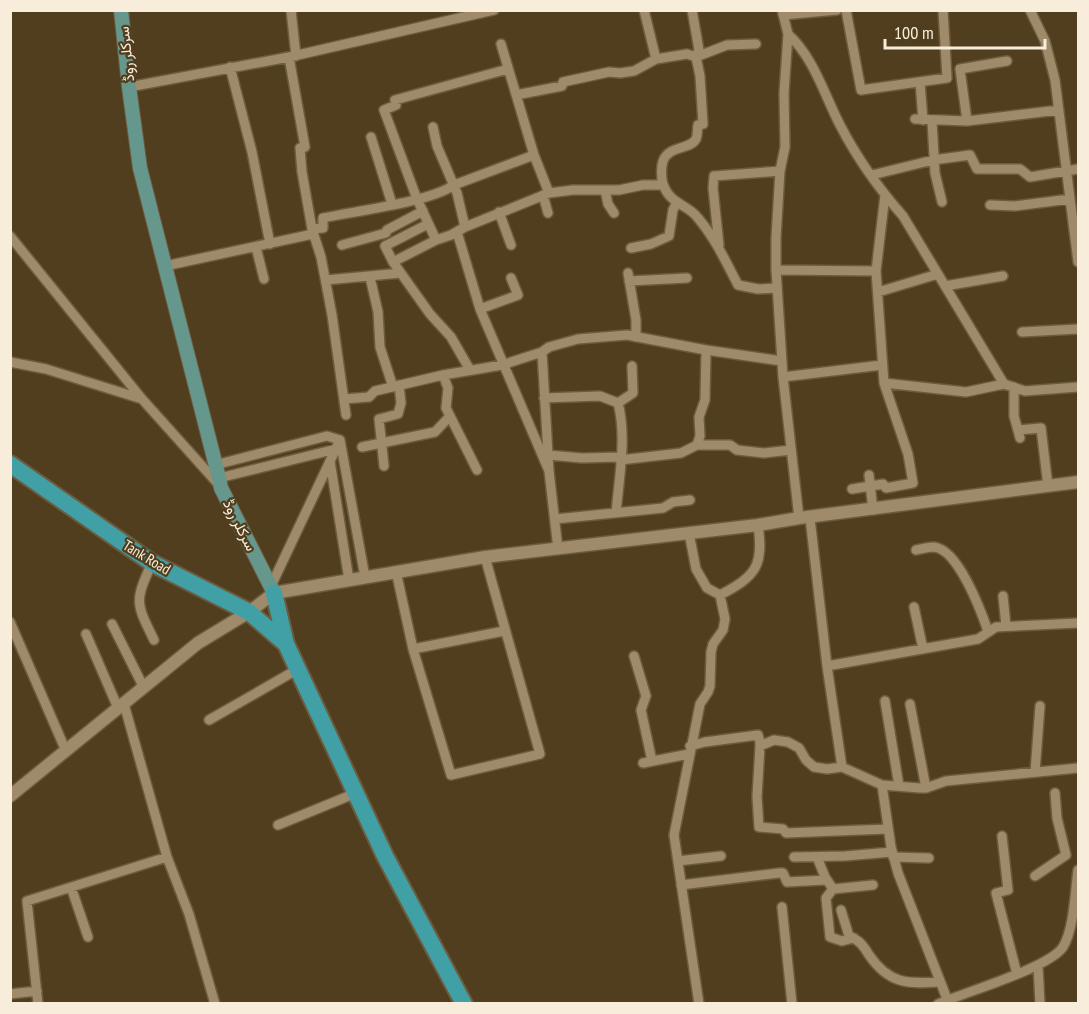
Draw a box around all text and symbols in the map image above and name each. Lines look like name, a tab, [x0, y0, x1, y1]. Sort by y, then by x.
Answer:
scale bar	[885, 12, 1046, 50]
text: 100 m	[894, 21, 934, 44]
street label: سرکلر روڈ	[114, 25, 138, 83]
street label: سرکلر روڈ	[219, 496, 261, 554]
street label: Tank Road	[120, 535, 174, 579]

